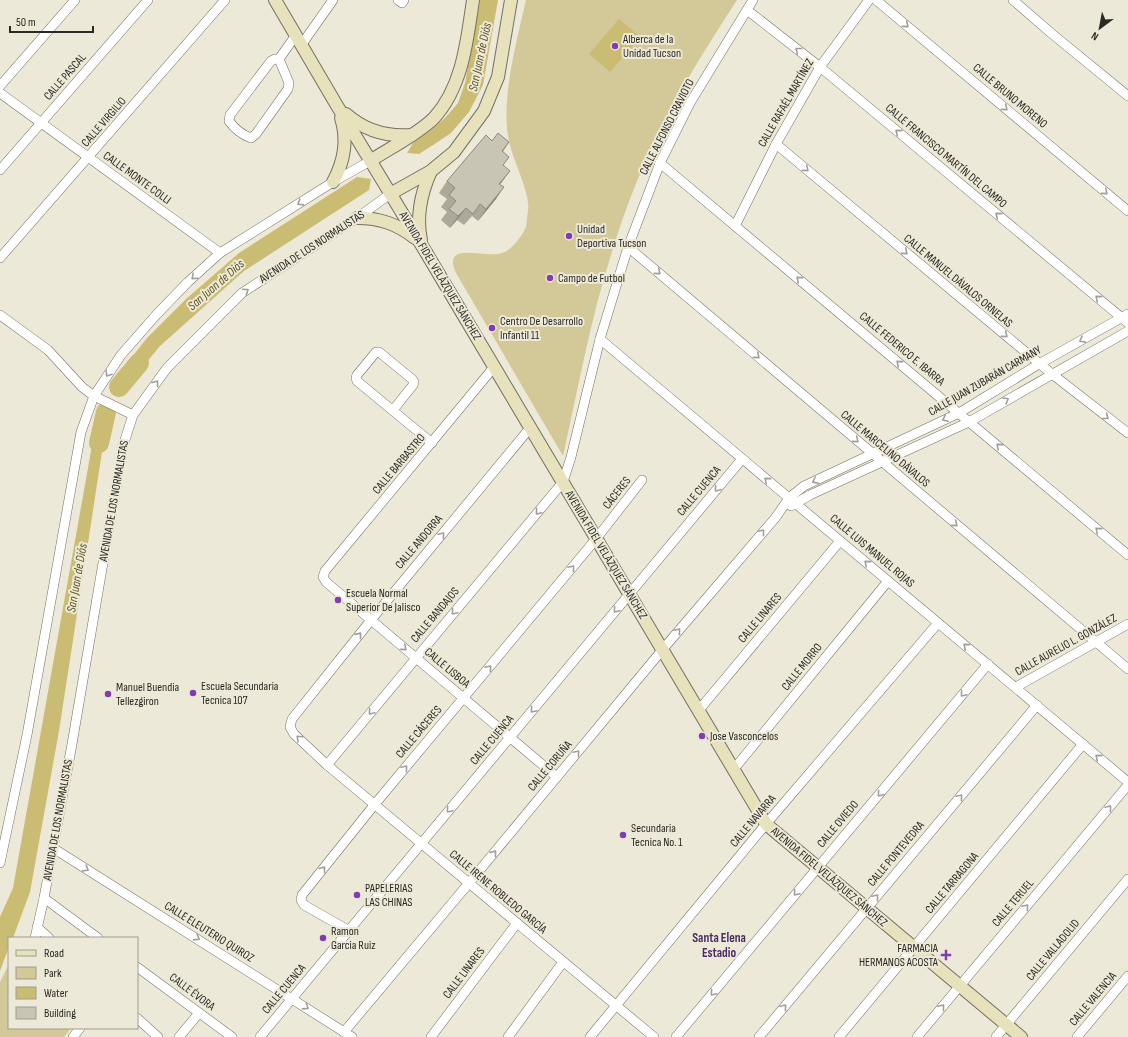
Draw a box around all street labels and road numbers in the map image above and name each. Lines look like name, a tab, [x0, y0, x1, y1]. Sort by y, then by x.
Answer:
street label: CALLE PASCAL	[41, 50, 90, 103]
street label: CALLE RAFAÉL MARTÍNEZ	[755, 56, 817, 150]
street label: CALLE BRUNO MORENO	[970, 60, 1050, 132]
street label: CALLE ALFONSO CRAVIOTO	[636, 76, 698, 178]
street label: CALLE VIRGILIO	[78, 94, 130, 150]
street label: CALLE FRANCISCO MARTÍN DEL CAMPO	[882, 101, 1010, 211]
street label: CALLE MONTE COLLI	[100, 148, 174, 208]
street label: AVENIDA DE LOS NORMALISTAS	[256, 207, 368, 287]
street label: AVENIDA FIDEL VELÁZQUEZ SÁNCHEZ	[395, 208, 484, 343]
street label: CALLE MANUEL DÁVALOS ORNELAS	[901, 231, 1015, 331]
street label: CALLE FEDERICO E. IBARRA	[856, 309, 948, 390]
street label: CALLE JUAN ZUBARÁN CARMANY	[926, 342, 1044, 420]
street label: CALLE MARCELINO DÁVALOS	[837, 407, 933, 491]
street label: CALLE BARBASTRO	[369, 431, 429, 497]
street label: AVENIDA DE LOS NORMALISTAS	[96, 439, 132, 564]
street label: CALLE CUENCA	[674, 462, 725, 519]
street label: CÁCERES	[600, 474, 634, 512]
street label: AVENIDA FIDEL VELÁZQUEZ SÁNCHEZ	[561, 487, 650, 622]
street label: CALLE ANDORRA	[392, 511, 446, 572]
street label: CALLE LUIS MANUEL ROJAS	[827, 511, 917, 591]
street label: CALLE BANDAJOS	[407, 584, 463, 646]
street label: CALLE LINARES	[735, 590, 785, 646]
street label: CALLE AURELIO L. GONZÁLEZ	[1013, 611, 1120, 679]
street label: CALLE MORRO	[778, 640, 826, 694]
street label: CALLE LISBOA	[421, 645, 474, 692]
street label: CALLE CÁCERES	[393, 703, 445, 761]
street label: CALLE CUENCA	[467, 711, 518, 768]
street label: CALLE CORUÑA	[525, 737, 576, 794]
street label: AVENIDA DE LOS NORMALISTAS	[40, 758, 76, 883]
street label: CALLE NAVARRA	[727, 791, 780, 850]
street label: CALLE OVIEDO	[814, 797, 862, 851]
street label: CALLE PONTEVEDRA	[864, 818, 928, 890]
street label: AVENIDA FIDEL VELÁZQUEZ SÁNCHEZ	[767, 823, 890, 930]
street label: CALLE IRENE ROBLEDO GARCÍA	[446, 847, 550, 938]
street label: CALLE TARRAGONA	[922, 849, 983, 917]
street label: CALLE TERUEL	[989, 876, 1038, 930]
street label: CALLE ELEUTERIO QUIROZ	[161, 898, 257, 966]
street label: CALLE VALLADOLID	[1023, 916, 1083, 984]
street label: CALLE LINARES	[440, 944, 488, 1002]
street label: CALLE CUENCA	[259, 960, 310, 1017]
street label: CALLE VALENCIA	[1066, 968, 1120, 1029]
street label: CALLE ÉVORA	[166, 970, 219, 1015]

